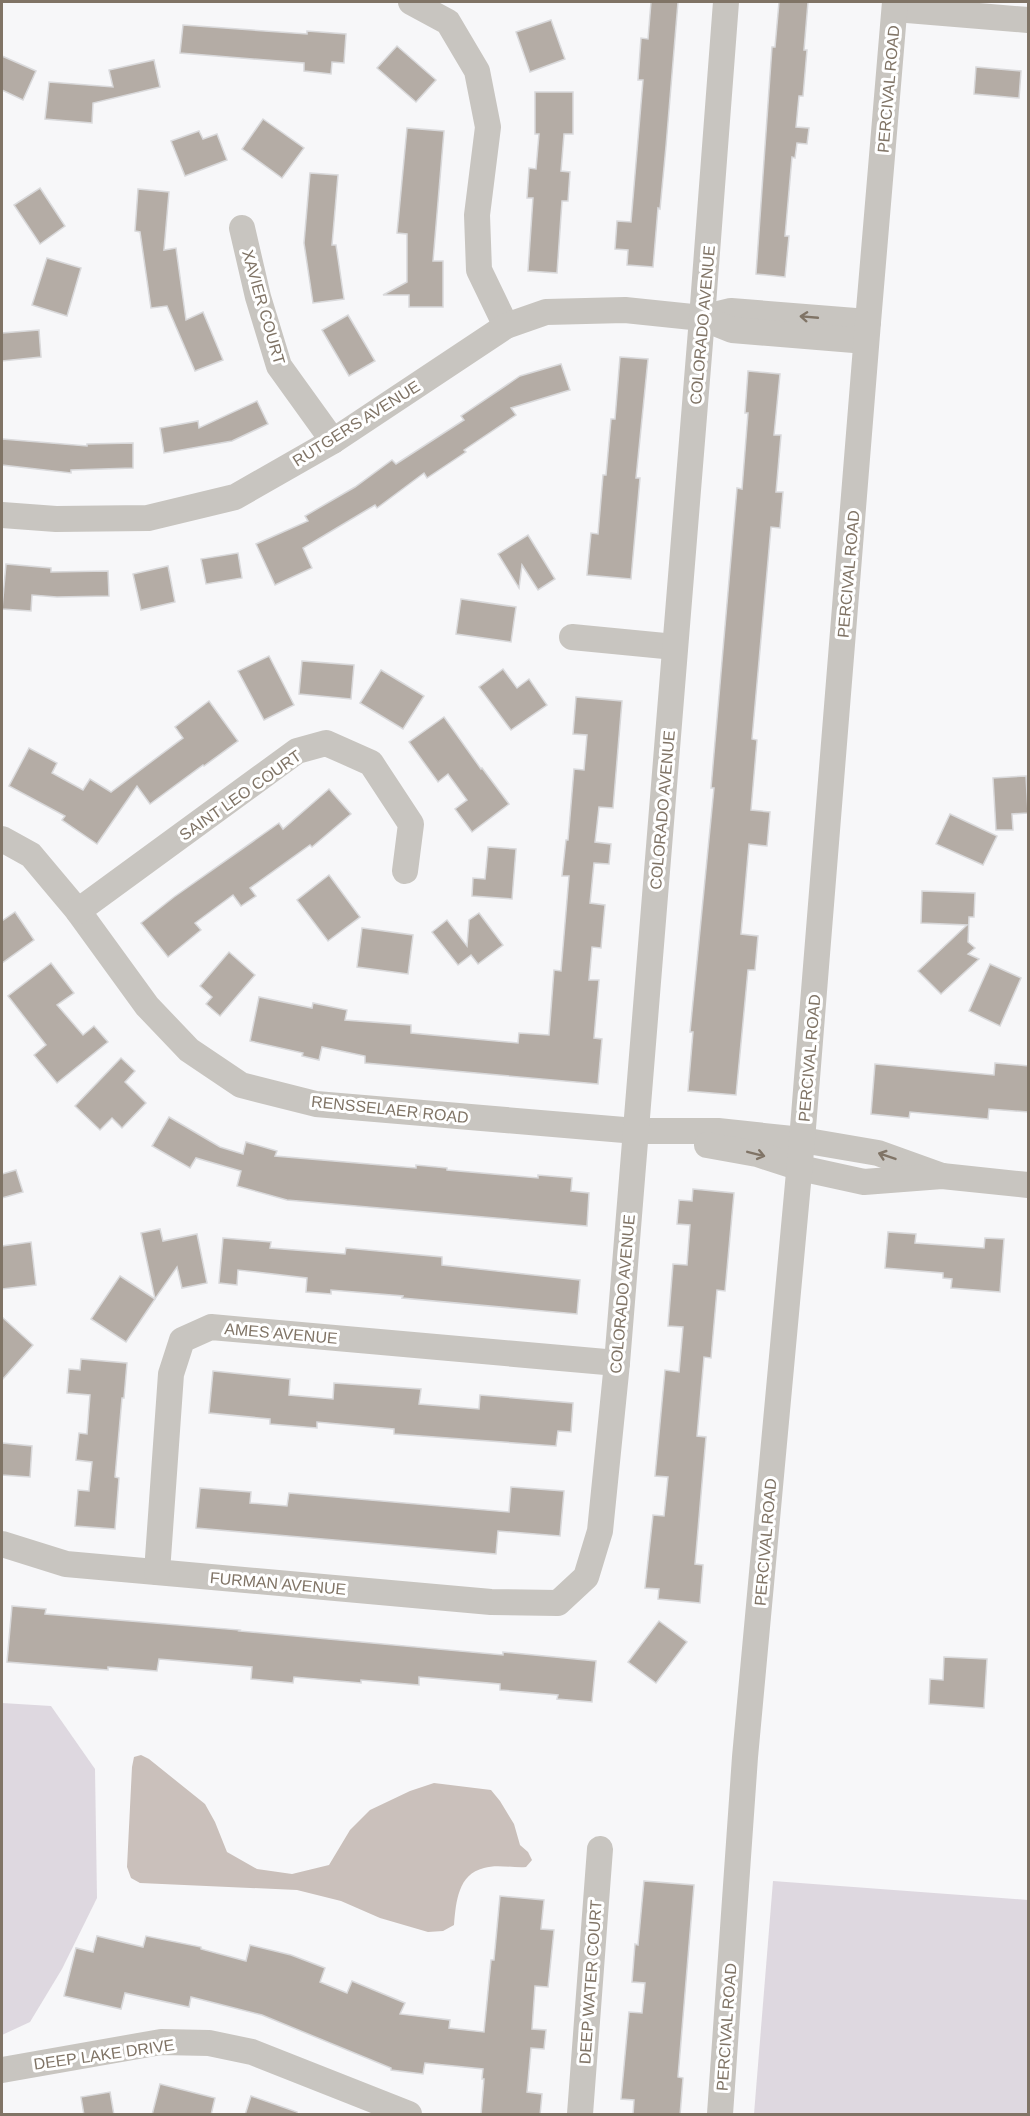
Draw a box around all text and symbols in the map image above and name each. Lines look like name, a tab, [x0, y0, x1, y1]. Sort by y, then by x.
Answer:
street label: PERCIVAL ROAD	[874, 25, 903, 154]
street label: COLORADO AVENUE	[687, 245, 718, 405]
street label: XAVIER COURT	[239, 248, 288, 367]
one-way arrow	[800, 311, 820, 322]
street label: RUTGERS AVENUE	[290, 377, 423, 469]
street label: PERCIVAL ROAD	[834, 510, 863, 639]
street label: COLORADO AVENUE	[647, 730, 678, 890]
street label: SAINT LEO COURT	[176, 747, 304, 844]
street label: PERCIVAL ROAD	[795, 994, 824, 1123]
street label: RENSSELAER ROAD	[310, 1093, 470, 1126]
one-way arrow	[746, 1149, 765, 1161]
one-way arrow	[878, 1149, 896, 1160]
street label: COLORADO AVENUE	[607, 1214, 638, 1374]
street label: AMES AVENUE	[224, 1320, 338, 1347]
street label: PERCIVAL ROAD	[751, 1478, 780, 1607]
street label: FURMAN AVENUE	[209, 1569, 347, 1598]
street label: DEEP WATER COURT	[576, 1899, 605, 2065]
street label: PERCIVAL ROAD	[714, 1963, 739, 2091]
street label: DEEP LAKE DRIVE	[33, 2036, 176, 2073]

